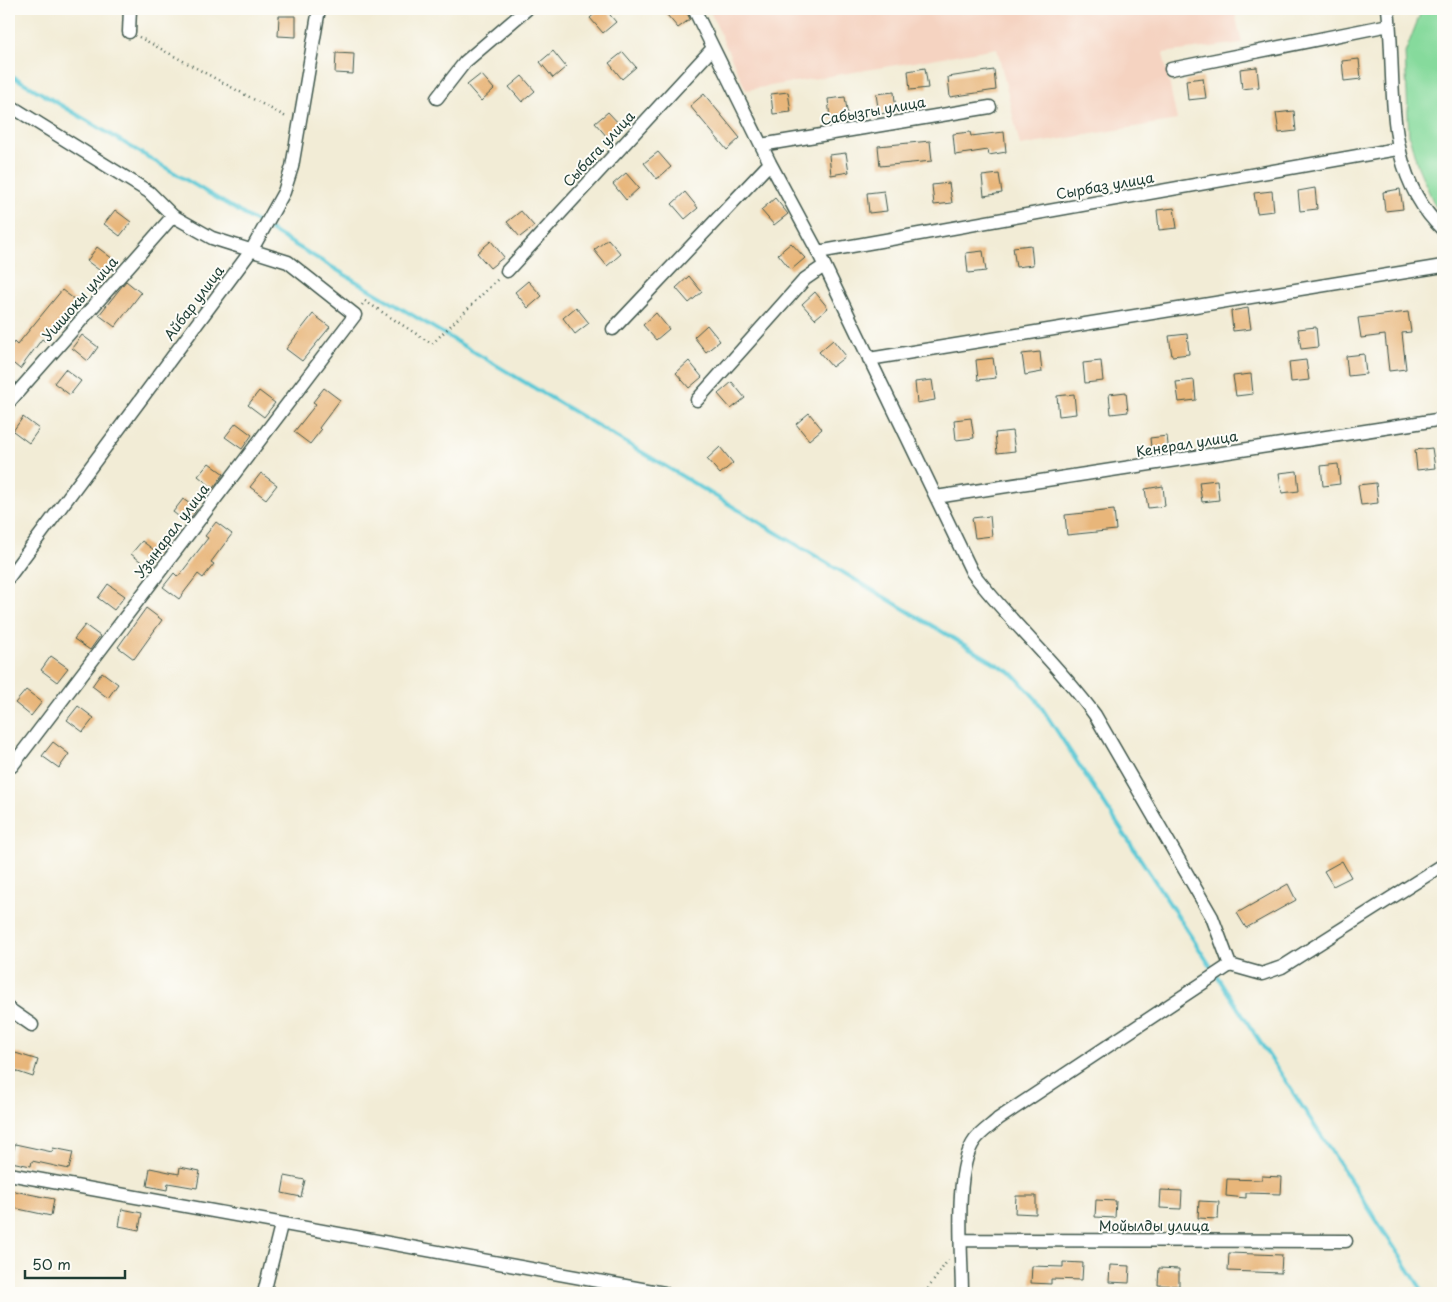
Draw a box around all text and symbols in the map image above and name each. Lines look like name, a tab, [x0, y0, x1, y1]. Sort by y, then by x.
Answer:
street label: Сабызгы улица	[819, 91, 927, 130]
street label: Сыбага улица	[558, 106, 640, 191]
street label: Сырбаз улица	[1054, 167, 1156, 204]
street label: Ушшокы улица	[37, 251, 123, 346]
street label: Айбар улица	[158, 261, 229, 345]
street label: Кенерал улица	[1135, 425, 1239, 462]
street label: Узынарал улица	[129, 479, 214, 582]
street label: Мойылды улица	[1099, 1215, 1209, 1236]
scale bar	[25, 1247, 125, 1279]
text: 50 m	[32, 1252, 71, 1275]

